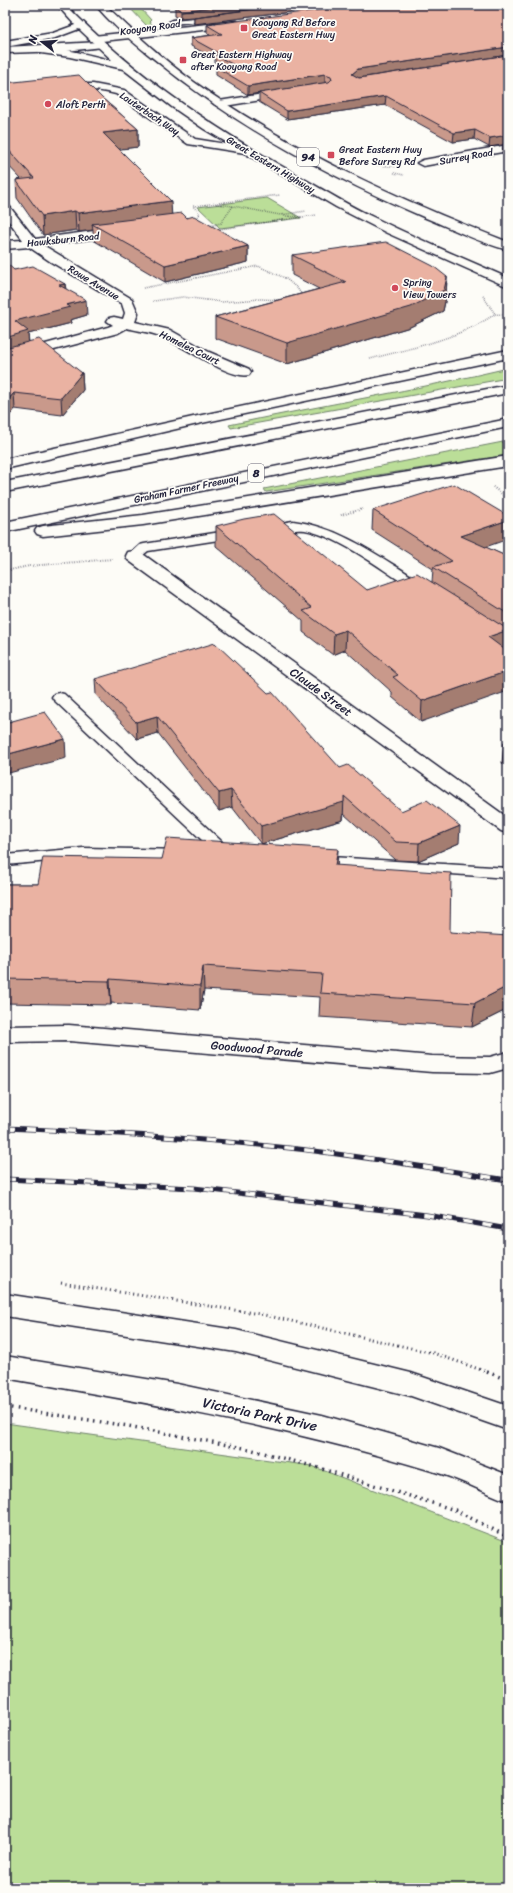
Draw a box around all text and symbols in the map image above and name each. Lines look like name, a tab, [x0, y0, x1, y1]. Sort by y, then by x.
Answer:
place label: Kooyong Rd Before Great Eastern Hwy	[252, 14, 336, 44]
street label: Kooyong Road	[119, 15, 182, 41]
north arrow	[22, 22, 62, 62]
marker: Kooyong Rd Before Great Eastern Hwy	[239, 23, 249, 33]
text: N	[22, 32, 43, 47]
place label: Great Eastern Highway after Kooyong Road	[191, 46, 293, 76]
marker: Great Eastern Highway after Kooyong Road	[178, 55, 188, 65]
street label: Lauterbach Way	[116, 87, 184, 141]
place label: Aloft Perth	[55, 96, 106, 114]
marker: Aloft Perth	[43, 99, 53, 109]
street label: Great Eastern Highway	[223, 131, 319, 199]
place label: Great Eastern Hwy Before Surrey Rd	[339, 141, 423, 171]
street label: Surrey Road	[438, 143, 495, 171]
road number: 94	[297, 148, 319, 166]
marker: Great Eastern Hwy Before Surrey Rd	[326, 150, 336, 160]
street label: Hawksburn Road	[26, 227, 101, 253]
street label: Rowe Avenue	[64, 260, 123, 305]
place label: Spring View Towers	[403, 274, 457, 304]
marker: Spring View Towers	[390, 283, 400, 293]
street label: Homelea Court	[156, 325, 223, 371]
road number: 8	[248, 464, 264, 482]
street label: Graham Farmer Freeway	[132, 469, 241, 509]
street label: Claude Street	[285, 662, 357, 722]
street label: Goodwood Parade	[210, 1034, 304, 1064]
street label: Victoria Park Drive	[200, 1390, 320, 1439]

